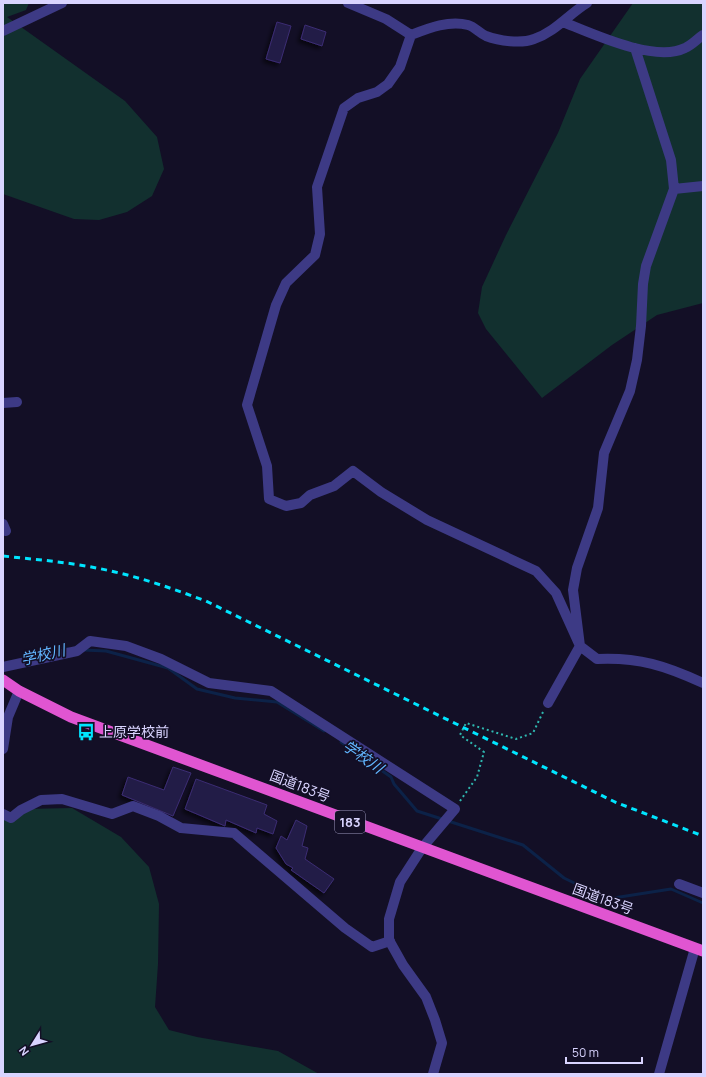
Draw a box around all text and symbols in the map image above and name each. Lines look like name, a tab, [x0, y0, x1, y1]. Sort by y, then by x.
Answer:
water label: 学校川	[19, 639, 69, 670]
bus stop icon: 上原学校前	[76, 722, 96, 742]
place label: 上原学校前	[99, 722, 169, 741]
water label: 学校川	[339, 735, 389, 779]
street label: 国道183号	[267, 765, 333, 806]
road number: 183	[335, 811, 365, 833]
street label: 国道183号	[570, 879, 636, 918]
north arrow	[12, 1025, 52, 1065]
scale bar	[566, 1039, 642, 1065]
text: N	[15, 1044, 32, 1059]
text: 50 m	[572, 1044, 599, 1061]

